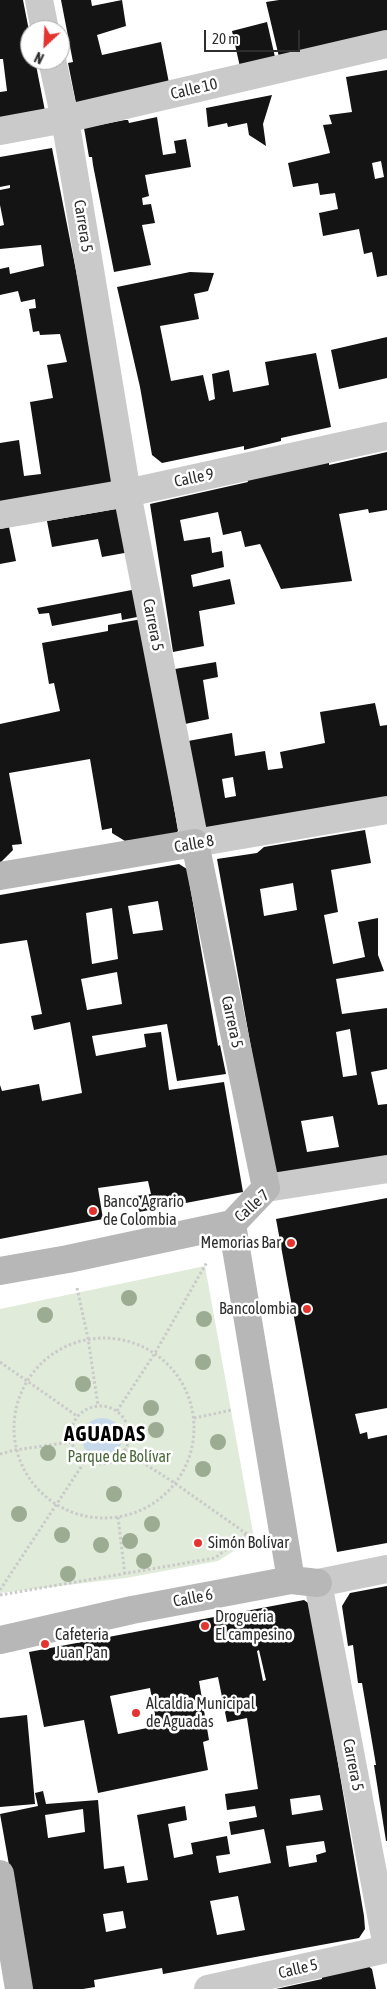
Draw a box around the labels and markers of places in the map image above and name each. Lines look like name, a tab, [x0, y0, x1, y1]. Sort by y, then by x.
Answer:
place label: Banco Agrario de Colombia	[103, 1192, 184, 1230]
marker: Banco Agrario de Colombia	[87, 1205, 99, 1217]
place label: Memorias Bar	[201, 1233, 281, 1253]
marker: Memorias Bar	[285, 1237, 297, 1249]
place label: Bancolombia	[219, 1299, 297, 1319]
marker: Bancolombia	[301, 1303, 313, 1315]
place label: Simón Bolívar	[208, 1533, 289, 1553]
marker: Simón Bolívar	[192, 1537, 204, 1549]
place label: Drogueria El campesino	[215, 1607, 293, 1645]
marker: Drogueria El campesino	[199, 1620, 211, 1632]
place label: Cafeteria Juan Pan	[55, 1625, 109, 1663]
marker: Cafeteria Juan Pan	[39, 1638, 51, 1650]
place label: Alcaldía Municipal de Aguadas	[146, 1694, 255, 1732]
marker: Alcaldía Municipal de Aguadas	[130, 1707, 142, 1719]

